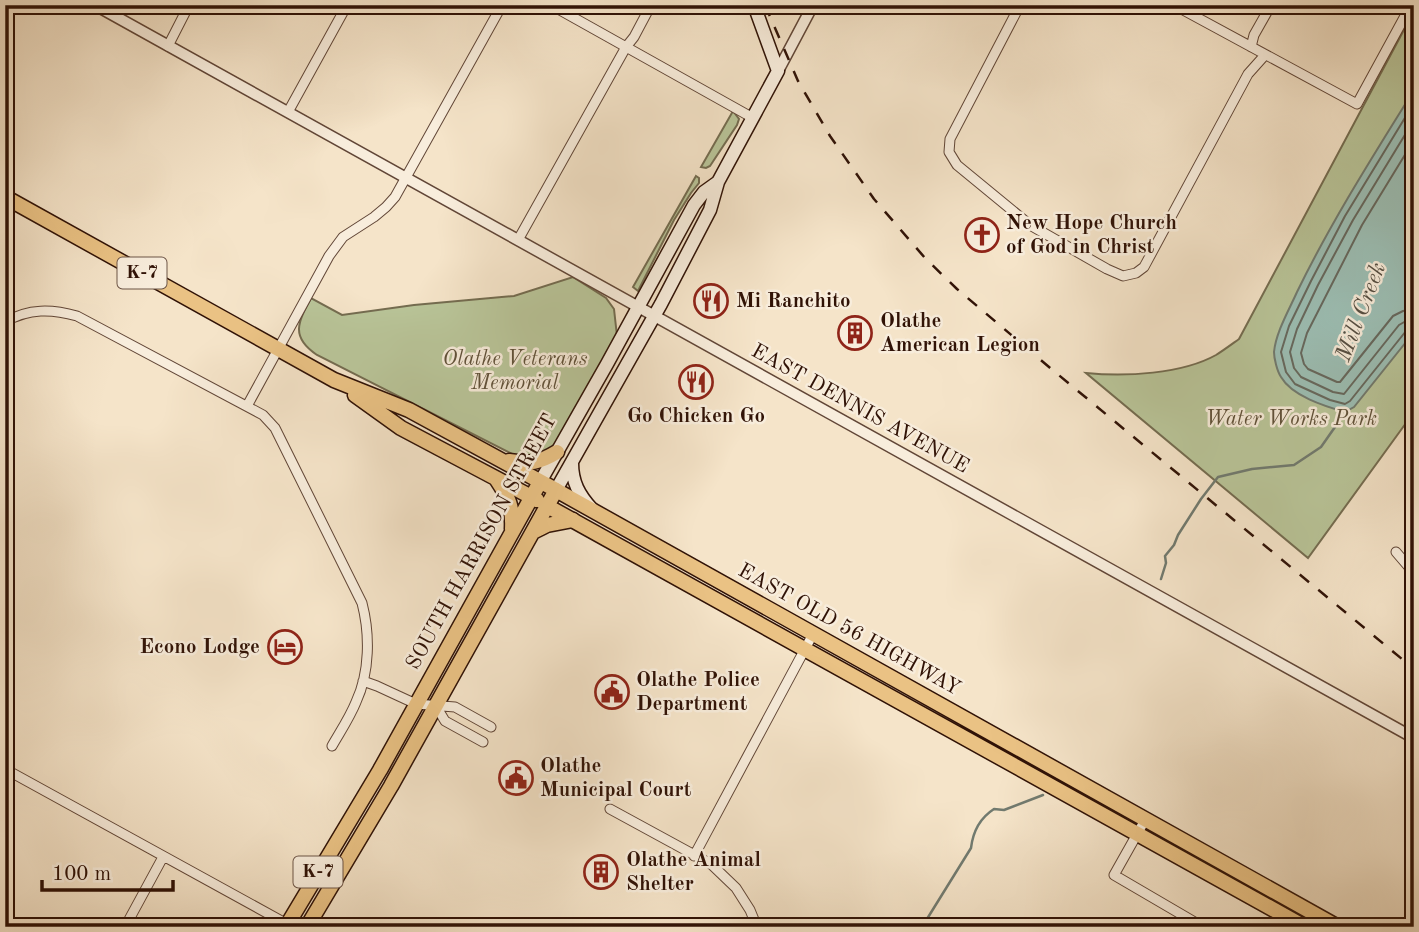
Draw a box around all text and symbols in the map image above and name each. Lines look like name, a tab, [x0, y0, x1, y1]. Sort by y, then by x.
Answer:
place label: New Hope Church of God in Christ	[1006, 213, 1177, 258]
church icon: New Hope Church of God in Christ	[963, 216, 1001, 254]
road number: K-7	[118, 258, 166, 288]
water label: Mill Creek	[1331, 260, 1390, 365]
restaurant icon: Mi Ranchito	[692, 282, 730, 320]
place label: Mi Ranchito	[736, 291, 851, 312]
place label: Olathe American Legion	[880, 311, 1040, 356]
building icon: Olathe American Legion	[836, 314, 874, 352]
street label: EAST DENNIS AVENUE	[748, 340, 972, 478]
park label: Olathe Veterans Memorial	[442, 349, 588, 394]
restaurant icon: Go Chicken Go	[677, 363, 715, 401]
place label: Go Chicken Go	[627, 406, 765, 427]
park label: Water Works Park	[1205, 409, 1377, 430]
street label: SOUTH HARRISON STREET	[403, 411, 561, 673]
street label: EAST OLD 56 HIGHWAY	[734, 560, 964, 700]
hotel icon: Econo Lodge	[266, 628, 304, 666]
place label: Econo Lodge	[139, 637, 260, 658]
place label: Olathe Police Department	[636, 670, 760, 715]
public building icon: Olathe Police Department	[593, 673, 631, 711]
place label: Olathe Municipal Court	[540, 756, 692, 801]
public building icon: Olathe Municipal Court	[497, 759, 535, 797]
scale bar	[42, 848, 173, 892]
place label: Olathe Animal Shelter	[626, 850, 761, 895]
building icon: Olathe Animal Shelter	[582, 853, 620, 891]
road number: K-7	[294, 856, 342, 888]
text: 100 m	[52, 864, 111, 885]

